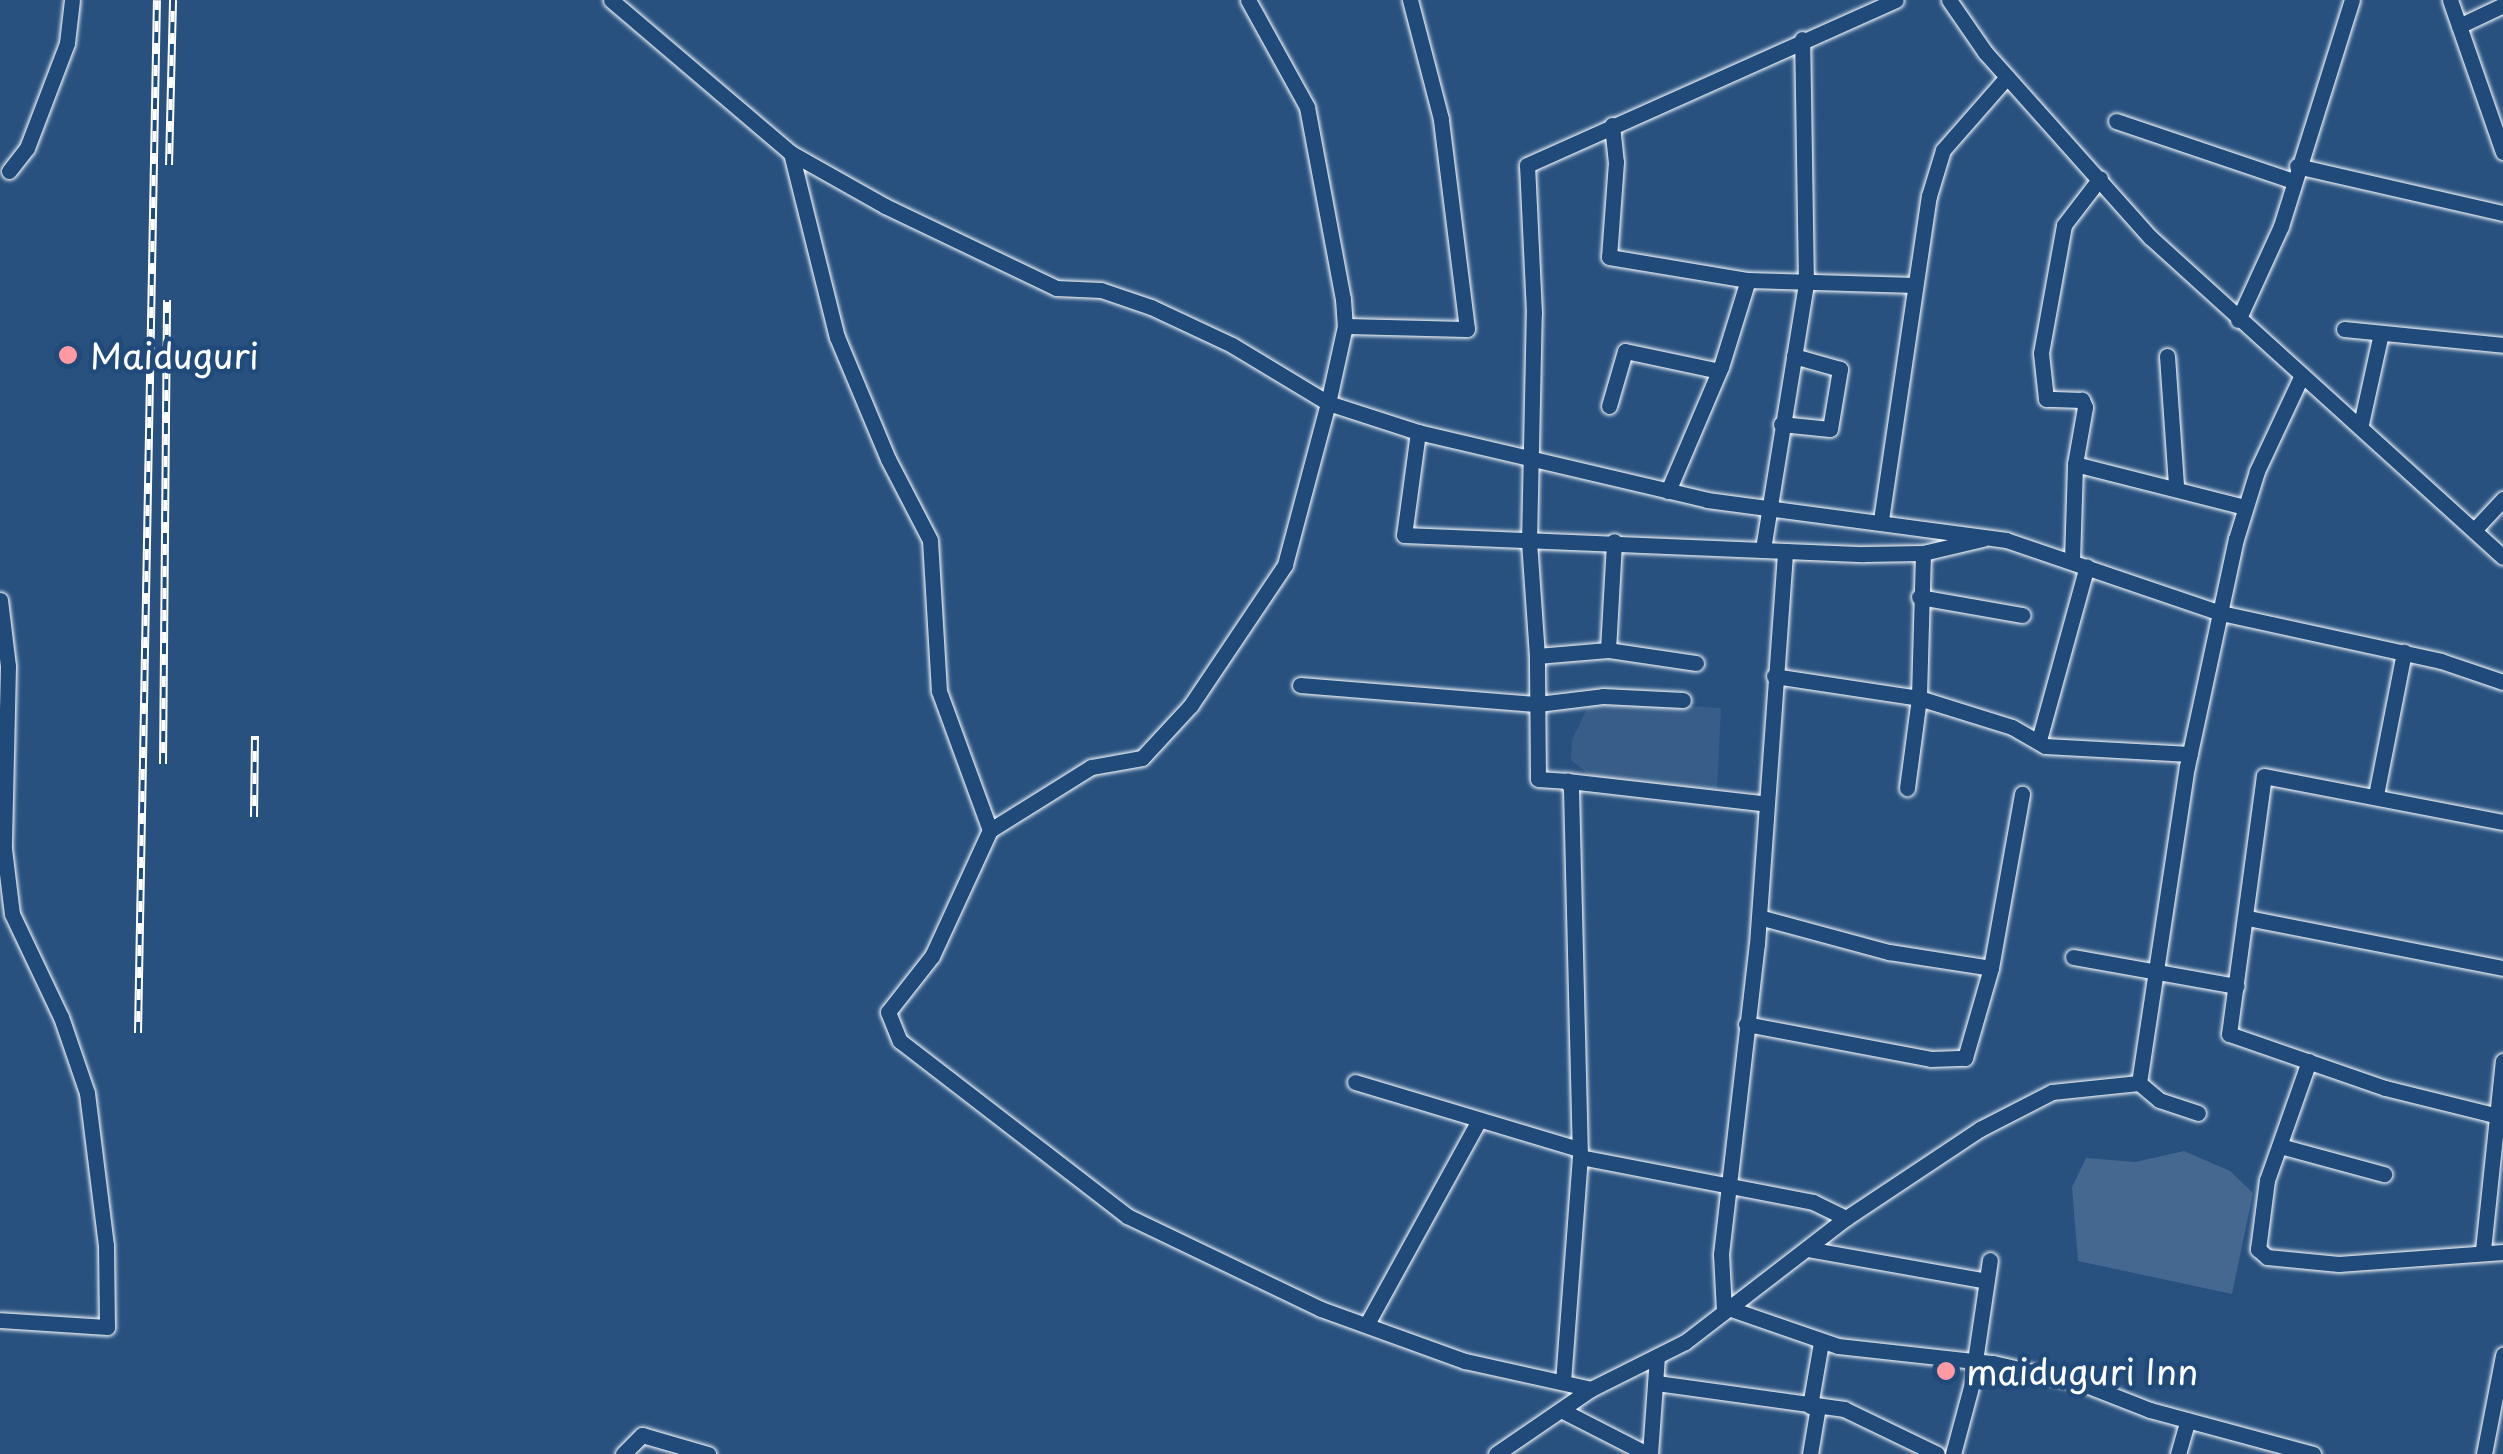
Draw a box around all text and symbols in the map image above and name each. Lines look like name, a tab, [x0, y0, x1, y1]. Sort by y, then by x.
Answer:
place label: Maiduguri	[90, 334, 259, 376]
marker: Maiduguri	[55, 342, 81, 368]
place label: maiduguri Inn	[1966, 1350, 2199, 1392]
marker: maiduguri Inn	[1935, 1360, 1957, 1382]

